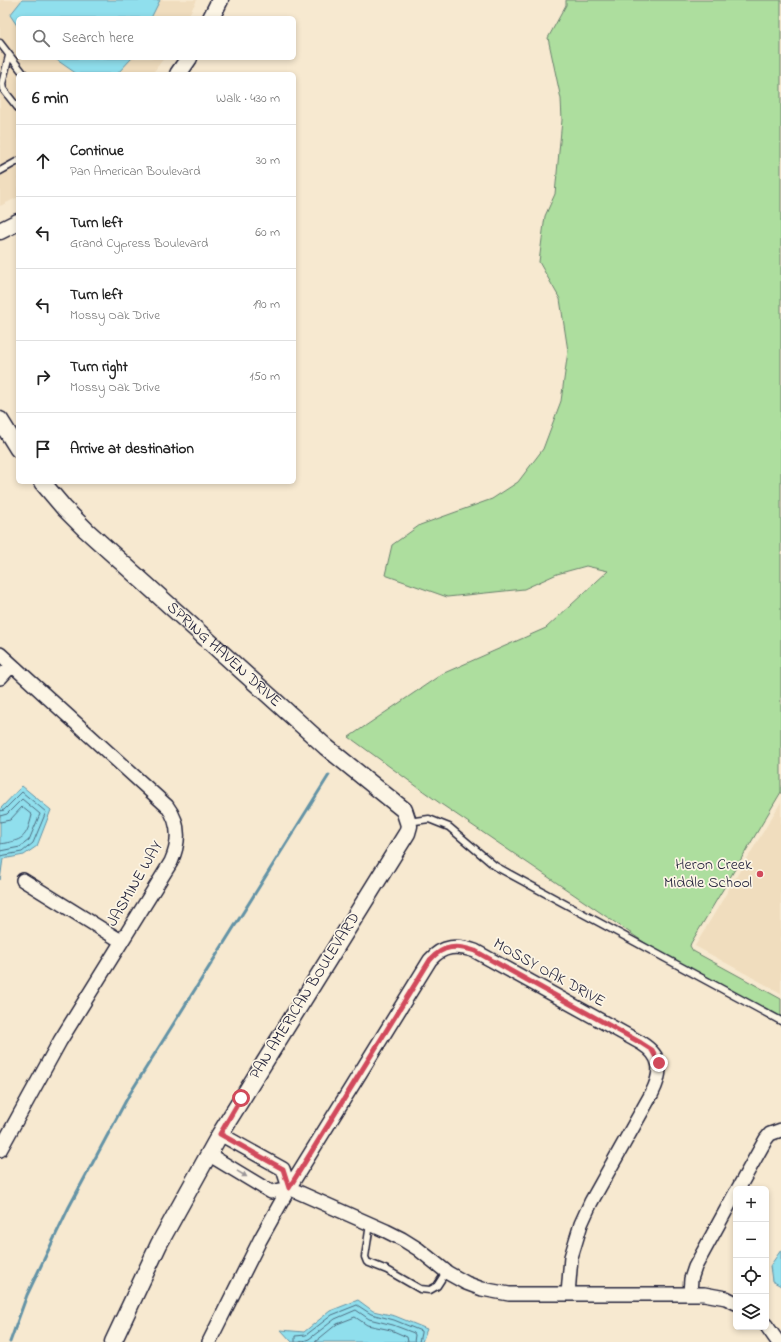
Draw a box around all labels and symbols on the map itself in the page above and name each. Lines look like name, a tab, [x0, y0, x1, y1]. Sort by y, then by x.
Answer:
street label: SPRING HAVEN DRIVE	[161, 596, 287, 713]
street label: JASMINE WAY	[101, 836, 170, 931]
place label: Heron Creek Middle School	[664, 853, 753, 895]
marker: Heron Creek Middle School	[755, 869, 765, 879]
street label: PAN AMERICAN BOULEVARD	[244, 908, 366, 1084]
street label: MOSSY OAK DRIVE	[489, 932, 609, 1014]
route end	[650, 1054, 668, 1072]
route start	[232, 1089, 250, 1107]
one-way arrow	[237, 1170, 247, 1178]

